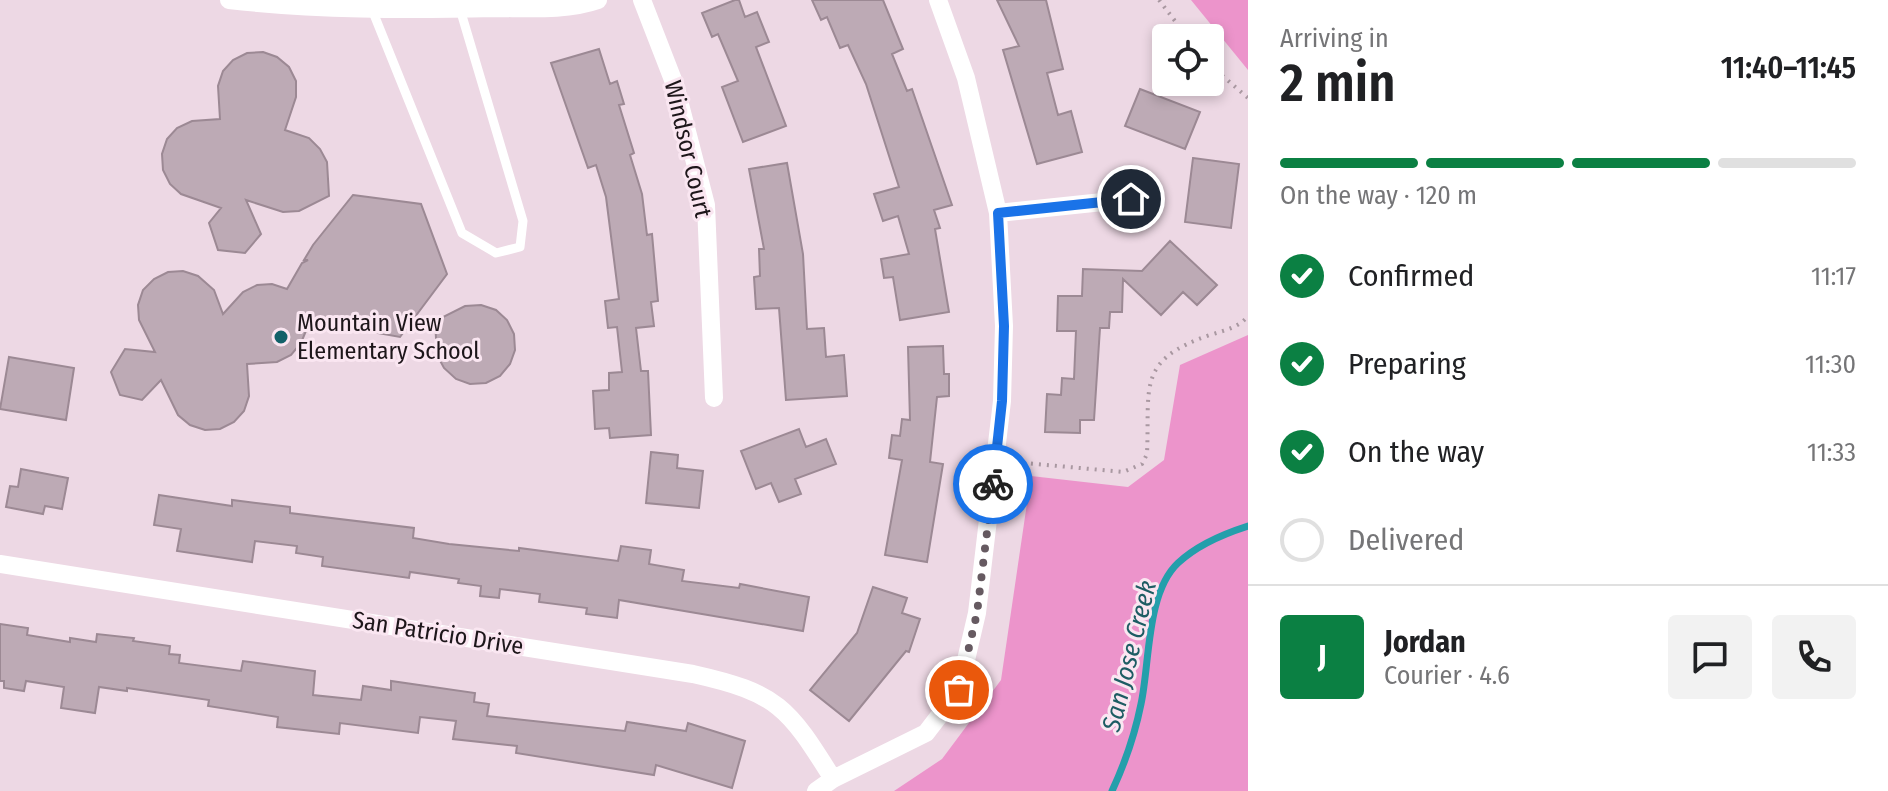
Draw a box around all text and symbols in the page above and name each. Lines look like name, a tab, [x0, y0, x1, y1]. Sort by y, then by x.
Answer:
text: Arriving in	[1280, 23, 1389, 54]
map controls	[1152, 24, 1224, 96]
button: locate	[1152, 24, 1224, 96]
text: 11:40–11:45	[1721, 50, 1856, 86]
text: 2 min	[1280, 52, 1396, 115]
street label: Windsor Court	[659, 78, 717, 220]
pin	[1097, 165, 1165, 233]
icon: home	[1109, 177, 1153, 221]
text: On the way · 120 m	[1280, 180, 1477, 211]
icon: check	[1280, 254, 1324, 298]
text: Confirmed	[1348, 258, 1474, 294]
text: 11:17	[1811, 261, 1856, 292]
place label: Mountain View Elementary School	[297, 309, 480, 365]
marker: Mountain View Elementary School	[272, 328, 290, 346]
icon: check	[1280, 342, 1324, 386]
text: Preparing	[1348, 346, 1466, 382]
text: 11:30	[1805, 349, 1856, 380]
icon: check	[1280, 430, 1324, 474]
text: On the way	[1348, 434, 1484, 470]
text: 11:33	[1807, 437, 1856, 468]
courier	[953, 444, 1033, 524]
icon: bike	[971, 462, 1015, 506]
text: Delivered	[1348, 522, 1464, 558]
water label: San Jose Creek	[1096, 577, 1163, 736]
street label: San Patricio Drive	[351, 606, 525, 660]
button: chat	[1668, 615, 1752, 699]
button: phone	[1772, 615, 1856, 699]
text: Jordan	[1384, 624, 1466, 660]
text: J	[1318, 639, 1326, 675]
pin	[925, 656, 993, 724]
text: Courier · 4.6	[1384, 660, 1510, 691]
icon: bag	[937, 668, 981, 712]

